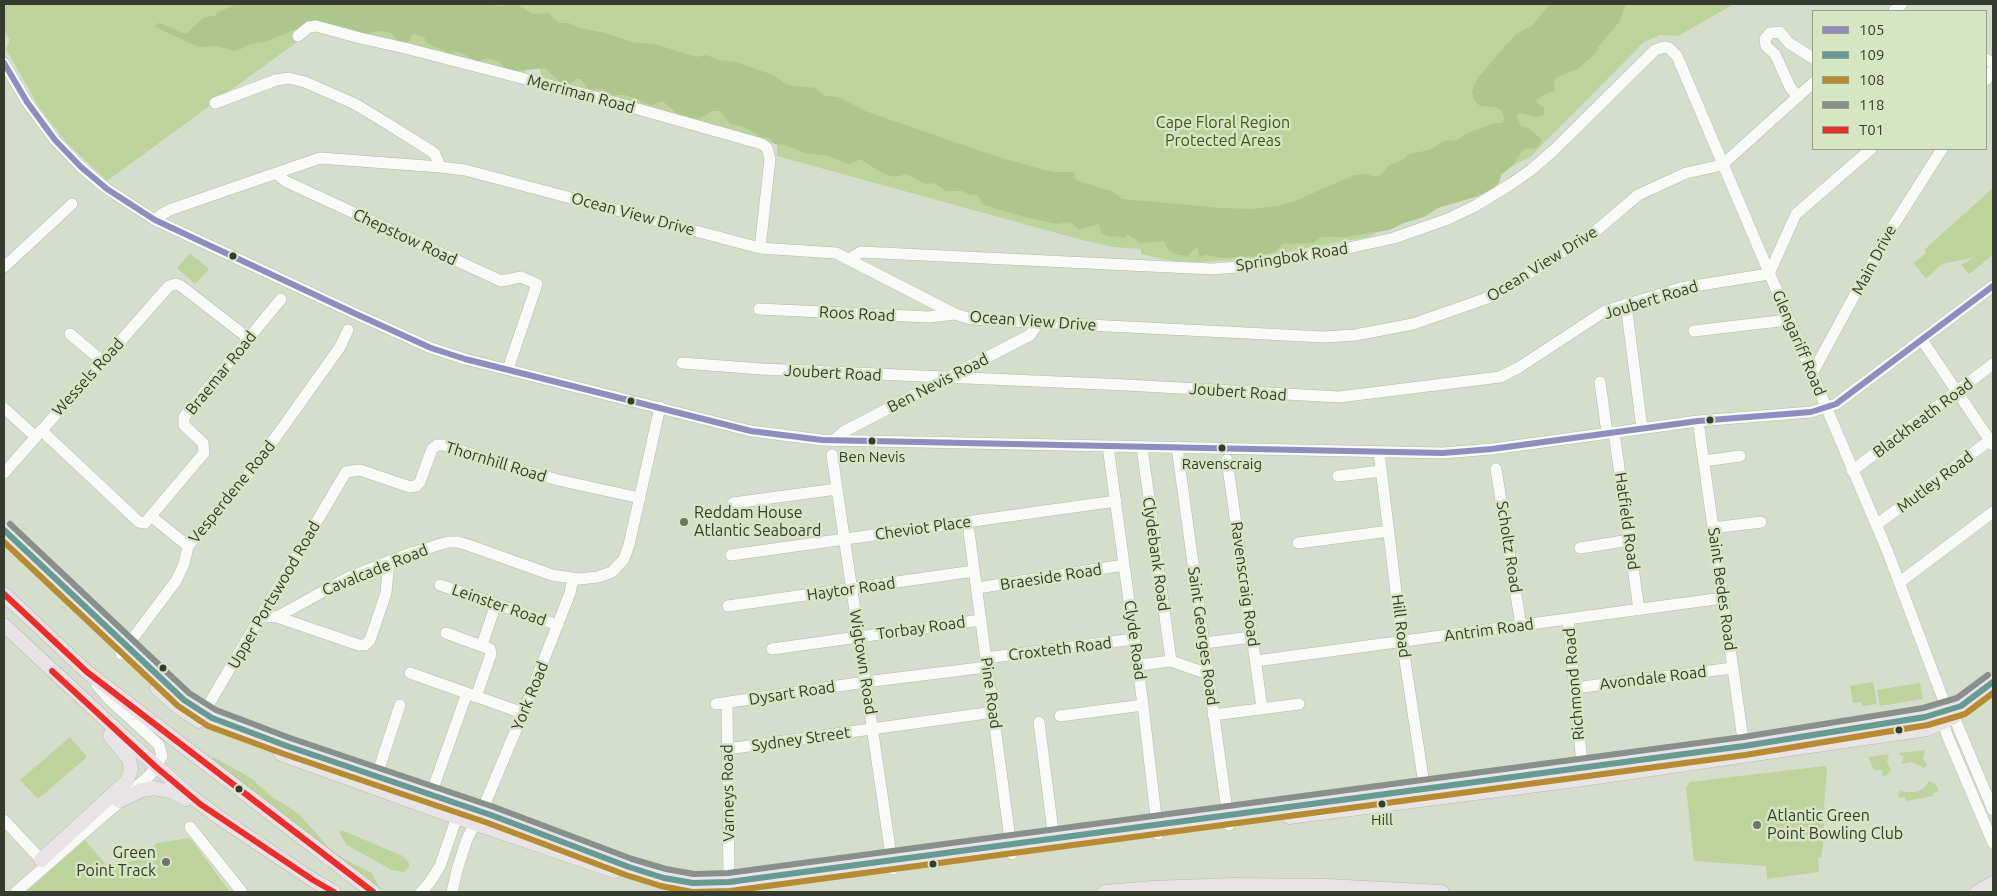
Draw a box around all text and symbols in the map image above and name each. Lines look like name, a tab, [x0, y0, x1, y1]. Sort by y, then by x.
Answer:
legend	[1812, 10, 1987, 150]
text: 105	[1859, 21, 1884, 38]
text: 109	[1859, 46, 1884, 63]
street label: Merriman Road	[525, 70, 637, 118]
text: 108	[1859, 71, 1884, 88]
text: 118	[1859, 96, 1884, 113]
park label: Cape Floral Region Protected Areas	[1156, 113, 1290, 151]
text: T01	[1859, 121, 1884, 138]
street label: Ocean View Drive	[569, 188, 697, 240]
street label: Chepstow Road	[350, 204, 460, 270]
street label: Ocean View Drive	[1483, 222, 1601, 306]
street label: Main Drive	[1848, 222, 1900, 298]
street label: Springbok Road	[1235, 239, 1349, 275]
unlabelled marker	[228, 251, 238, 261]
street label: Joubert Road	[1602, 277, 1700, 323]
street label: Glengariff Road	[1768, 287, 1830, 399]
street label: Roos Road	[818, 302, 896, 326]
street label: Ocean View Drive	[969, 307, 1097, 335]
street label: Braemar Road	[181, 327, 261, 419]
street label: Wessels Road	[48, 334, 128, 420]
street label: Ben Nevis Road	[884, 349, 992, 417]
street label: Joubert Road	[784, 361, 882, 385]
street label: Blackheath Road	[1869, 374, 1977, 462]
street label: Joubert Road	[1189, 379, 1287, 405]
unlabelled marker	[626, 396, 636, 406]
unlabelled marker	[1705, 415, 1715, 425]
marker: Ben Nevis	[867, 436, 877, 446]
street label: Vesperdene Road	[185, 437, 279, 547]
street label: Thornhill Road	[443, 438, 549, 486]
marker: Ravenscraig	[1217, 443, 1227, 453]
street label: Mutley Road	[1893, 447, 1977, 517]
place label: Ben Nevis	[839, 448, 905, 466]
place label: Ravenscraig	[1182, 455, 1262, 473]
street label: Hatfield Road	[1611, 471, 1643, 571]
street label: Clydebank Road	[1138, 496, 1174, 612]
street label: Scholtz Road	[1492, 500, 1526, 594]
place label: Reddam House Atlantic Seaboard	[694, 503, 821, 541]
street label: Cheviot Place	[874, 512, 972, 544]
marker: Reddam House Atlantic Seaboard	[678, 516, 690, 528]
street label: Upper Portswood Road	[224, 518, 324, 672]
street label: Ravenscraig Road	[1227, 520, 1263, 648]
street label: Saint Bedes Road	[1704, 526, 1740, 652]
street label: Cavalcade Road	[319, 540, 431, 600]
street label: Braeside Road	[999, 559, 1103, 595]
street label: Saint Georges Road	[1184, 565, 1222, 707]
street label: Haytor Road	[805, 573, 897, 605]
street label: Leinster Road	[449, 580, 549, 630]
street label: Hill Road	[1388, 593, 1414, 659]
street label: Clyde Road	[1120, 599, 1150, 681]
street label: Wigtown Road	[845, 608, 881, 716]
street label: Torbay Road	[875, 612, 967, 644]
street label: Antrim Road	[1443, 614, 1535, 646]
street label: Richmond Road	[1560, 627, 1588, 741]
street label: Croxteth Road	[1007, 633, 1113, 665]
street label: Pine Road	[976, 656, 1006, 730]
street label: York Road	[507, 659, 553, 733]
street label: Avondale Road	[1598, 662, 1708, 694]
unlabelled marker	[158, 663, 168, 673]
street label: Dysart Road	[747, 677, 837, 709]
street label: Sydney Street	[751, 723, 851, 755]
unlabelled marker	[1894, 725, 1904, 735]
street label: Varneys Road	[718, 744, 738, 842]
unlabelled marker	[234, 784, 244, 794]
marker: Hill	[1377, 799, 1387, 809]
place label: Atlantic Green Point Bowling Club	[1767, 806, 1903, 844]
place label: Hill	[1371, 811, 1393, 829]
marker: Atlantic Green Point Bowling Club	[1751, 819, 1763, 831]
place label: Green Point Track	[76, 843, 156, 881]
marker: Green Point Track	[160, 856, 172, 868]
unlabelled marker	[928, 859, 938, 869]

